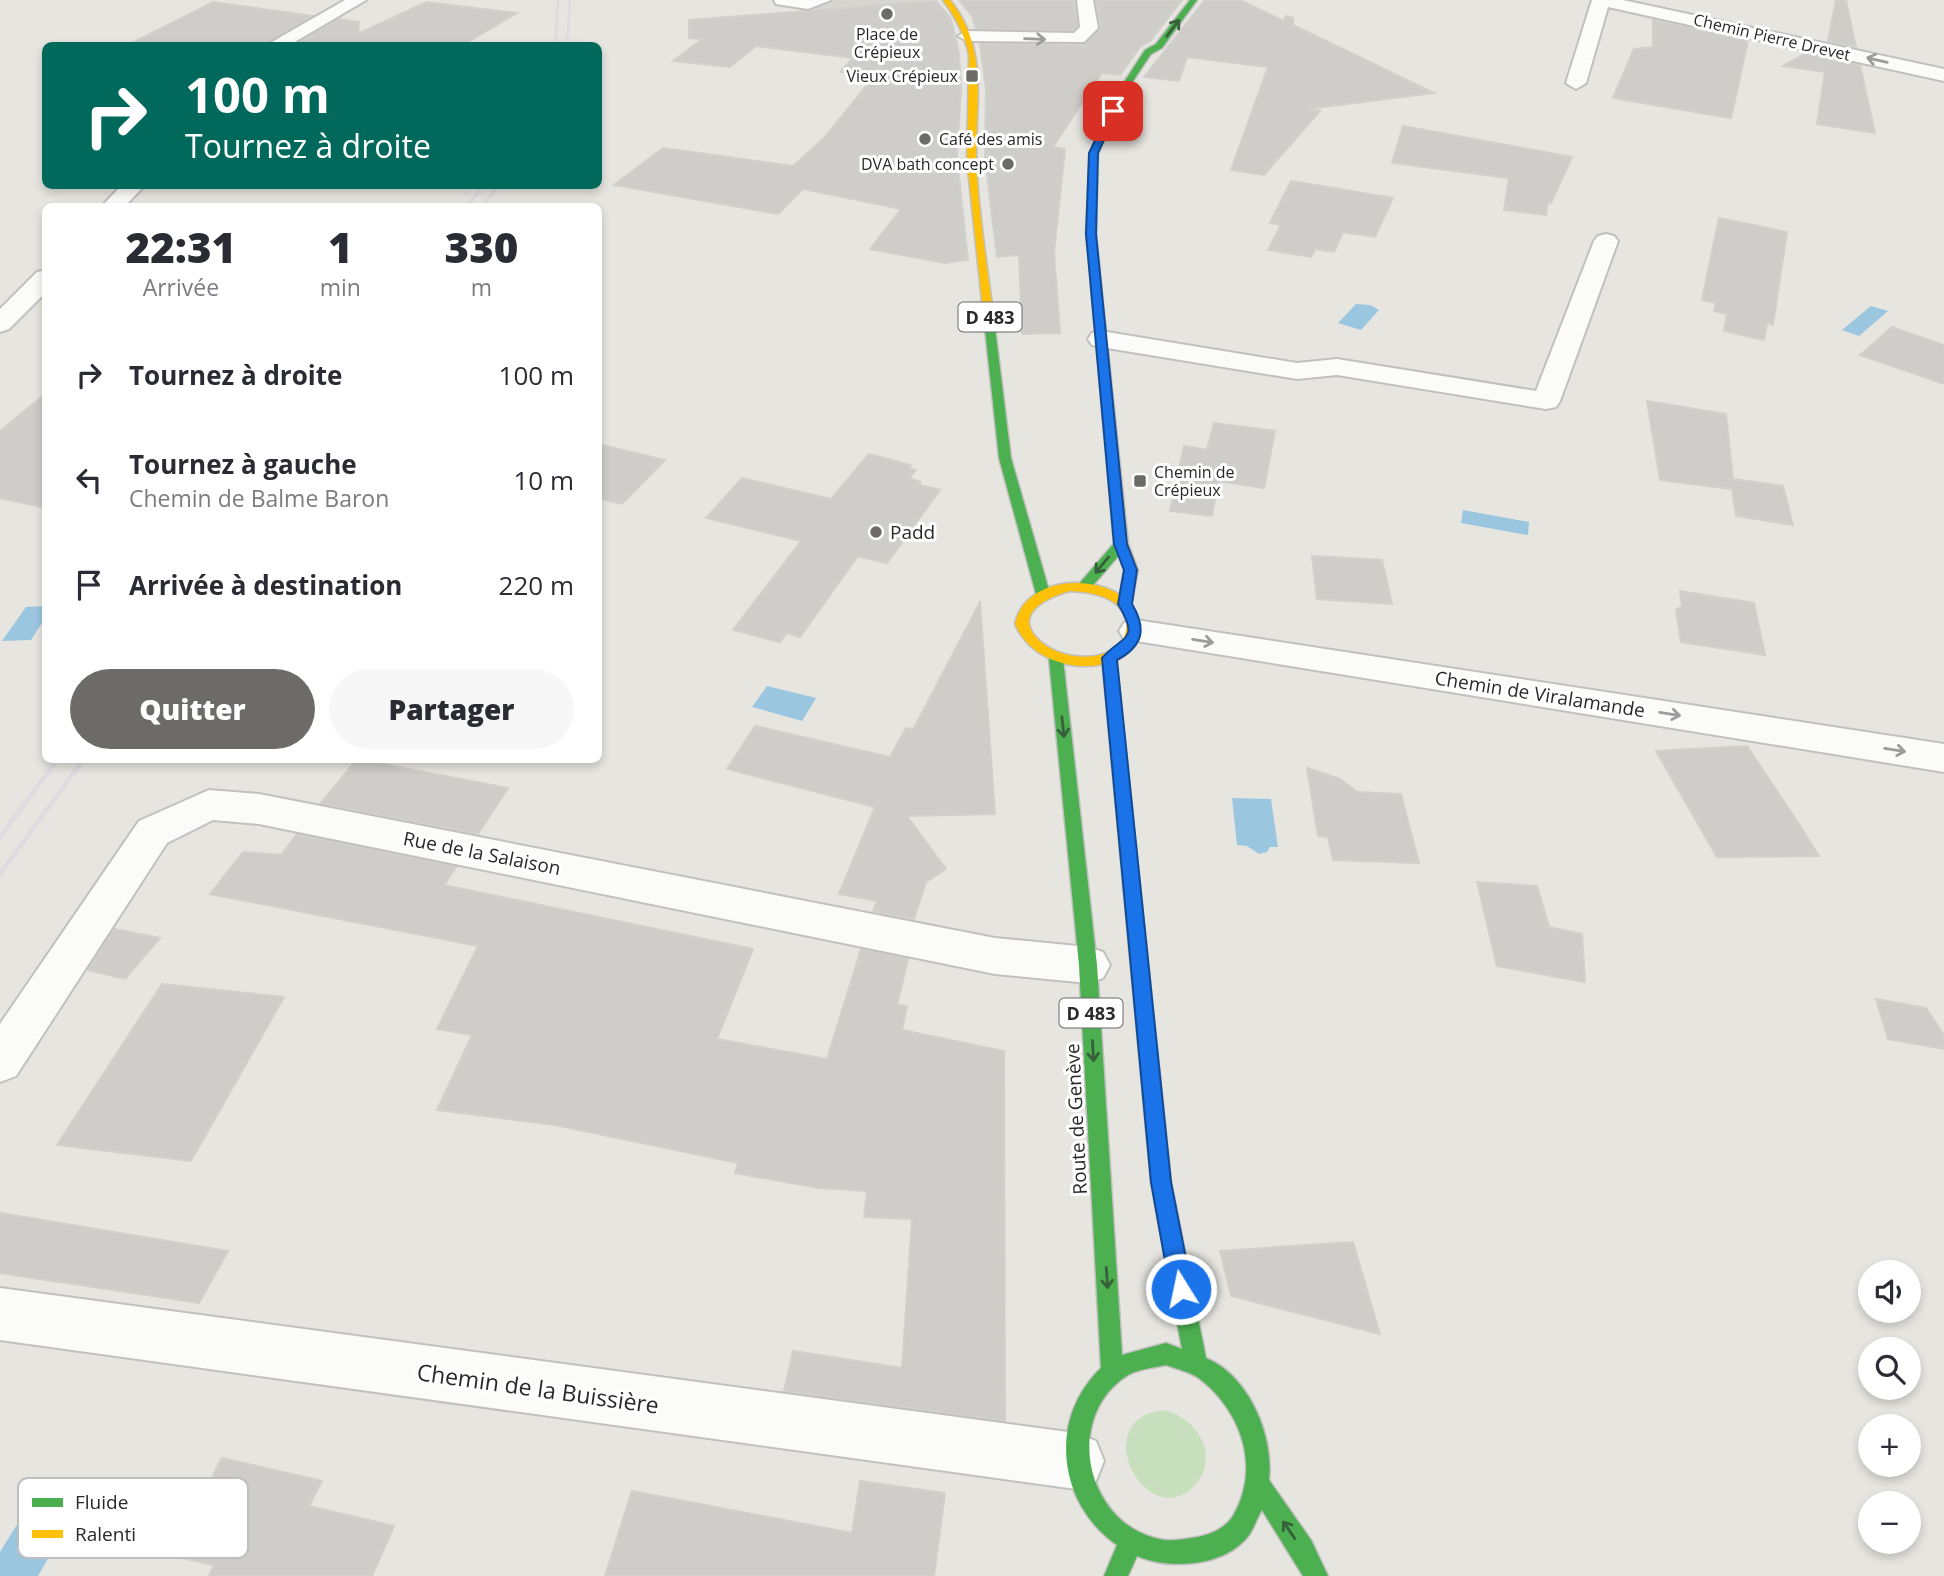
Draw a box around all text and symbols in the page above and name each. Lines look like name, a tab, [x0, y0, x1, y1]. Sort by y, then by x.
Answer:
marker: Place de Crépieux	[879, 6, 895, 22]
street label: Chemin Pierre Drevet	[1691, 8, 1853, 66]
one-way arrow	[1165, 19, 1180, 38]
place label: Place de Crépieux	[854, 23, 921, 63]
one-way arrow	[1023, 33, 1046, 46]
one-way arrow	[1866, 53, 1889, 67]
text: 100 m	[185, 61, 330, 127]
place label: Vieux Crépieux	[846, 65, 959, 87]
marker: Vieux Crépieux	[964, 68, 980, 84]
icon: right	[70, 70, 161, 161]
pin	[1083, 81, 1143, 141]
icon: arrive	[1094, 92, 1132, 130]
text: Tournez à droite	[185, 124, 431, 167]
place label: Café des amis	[939, 128, 1042, 150]
marker: Café des amis	[917, 131, 933, 147]
place label: DVA bath concept	[861, 153, 994, 175]
marker: DVA bath concept	[1000, 156, 1016, 172]
text: 22:31	[126, 218, 236, 275]
text: 1	[328, 218, 353, 275]
text: 330	[445, 218, 518, 275]
text: Arrivée	[143, 271, 219, 303]
text: min	[320, 271, 361, 303]
text: m	[471, 271, 492, 303]
road number: D 483	[958, 302, 1021, 332]
icon: right	[70, 356, 108, 394]
text: Tournez à droite	[129, 357, 342, 393]
text: 100 m	[499, 357, 574, 393]
text: Tournez à gauche	[129, 446, 357, 482]
icon: left	[70, 461, 108, 499]
place label: Chemin de Crépieux	[1154, 461, 1234, 501]
text: 10 m	[513, 462, 574, 498]
marker: Chemin de Crépieux	[1132, 473, 1148, 489]
text: Chemin de Balme Baron	[129, 482, 389, 514]
place label: Padd	[890, 519, 935, 545]
marker: Padd	[868, 524, 884, 540]
one-way arrow	[1094, 556, 1110, 574]
icon: arrive	[70, 566, 108, 604]
text: Arrivée à destination	[129, 567, 402, 603]
text: 220 m	[499, 567, 574, 603]
one-way arrow	[1191, 635, 1214, 648]
street label: Chemin de Viralamande	[1433, 665, 1647, 723]
button: Quitter	[70, 669, 315, 749]
button: Partager	[329, 669, 574, 749]
one-way arrow	[1658, 708, 1681, 721]
one-way arrow	[1056, 715, 1069, 738]
one-way arrow	[1883, 744, 1906, 757]
street label: Rue de la Salaison	[401, 825, 563, 881]
road number: D 483	[1060, 998, 1122, 1028]
one-way arrow	[1087, 1040, 1100, 1062]
street label: Route de Genève	[1059, 1043, 1093, 1195]
position arrow	[1144, 1252, 1218, 1326]
map controls	[1858, 1260, 1921, 1554]
button: sound	[1858, 1260, 1921, 1323]
one-way arrow	[1100, 1267, 1113, 1290]
button: search	[1858, 1337, 1921, 1400]
street label: Chemin de la Buissière	[415, 1355, 661, 1421]
button: +	[1858, 1414, 1921, 1477]
legend	[18, 1478, 248, 1558]
text: Fluide	[75, 1489, 128, 1515]
button: −	[1858, 1491, 1921, 1554]
text: Ralenti	[75, 1521, 136, 1547]
one-way arrow	[1282, 1521, 1296, 1540]

